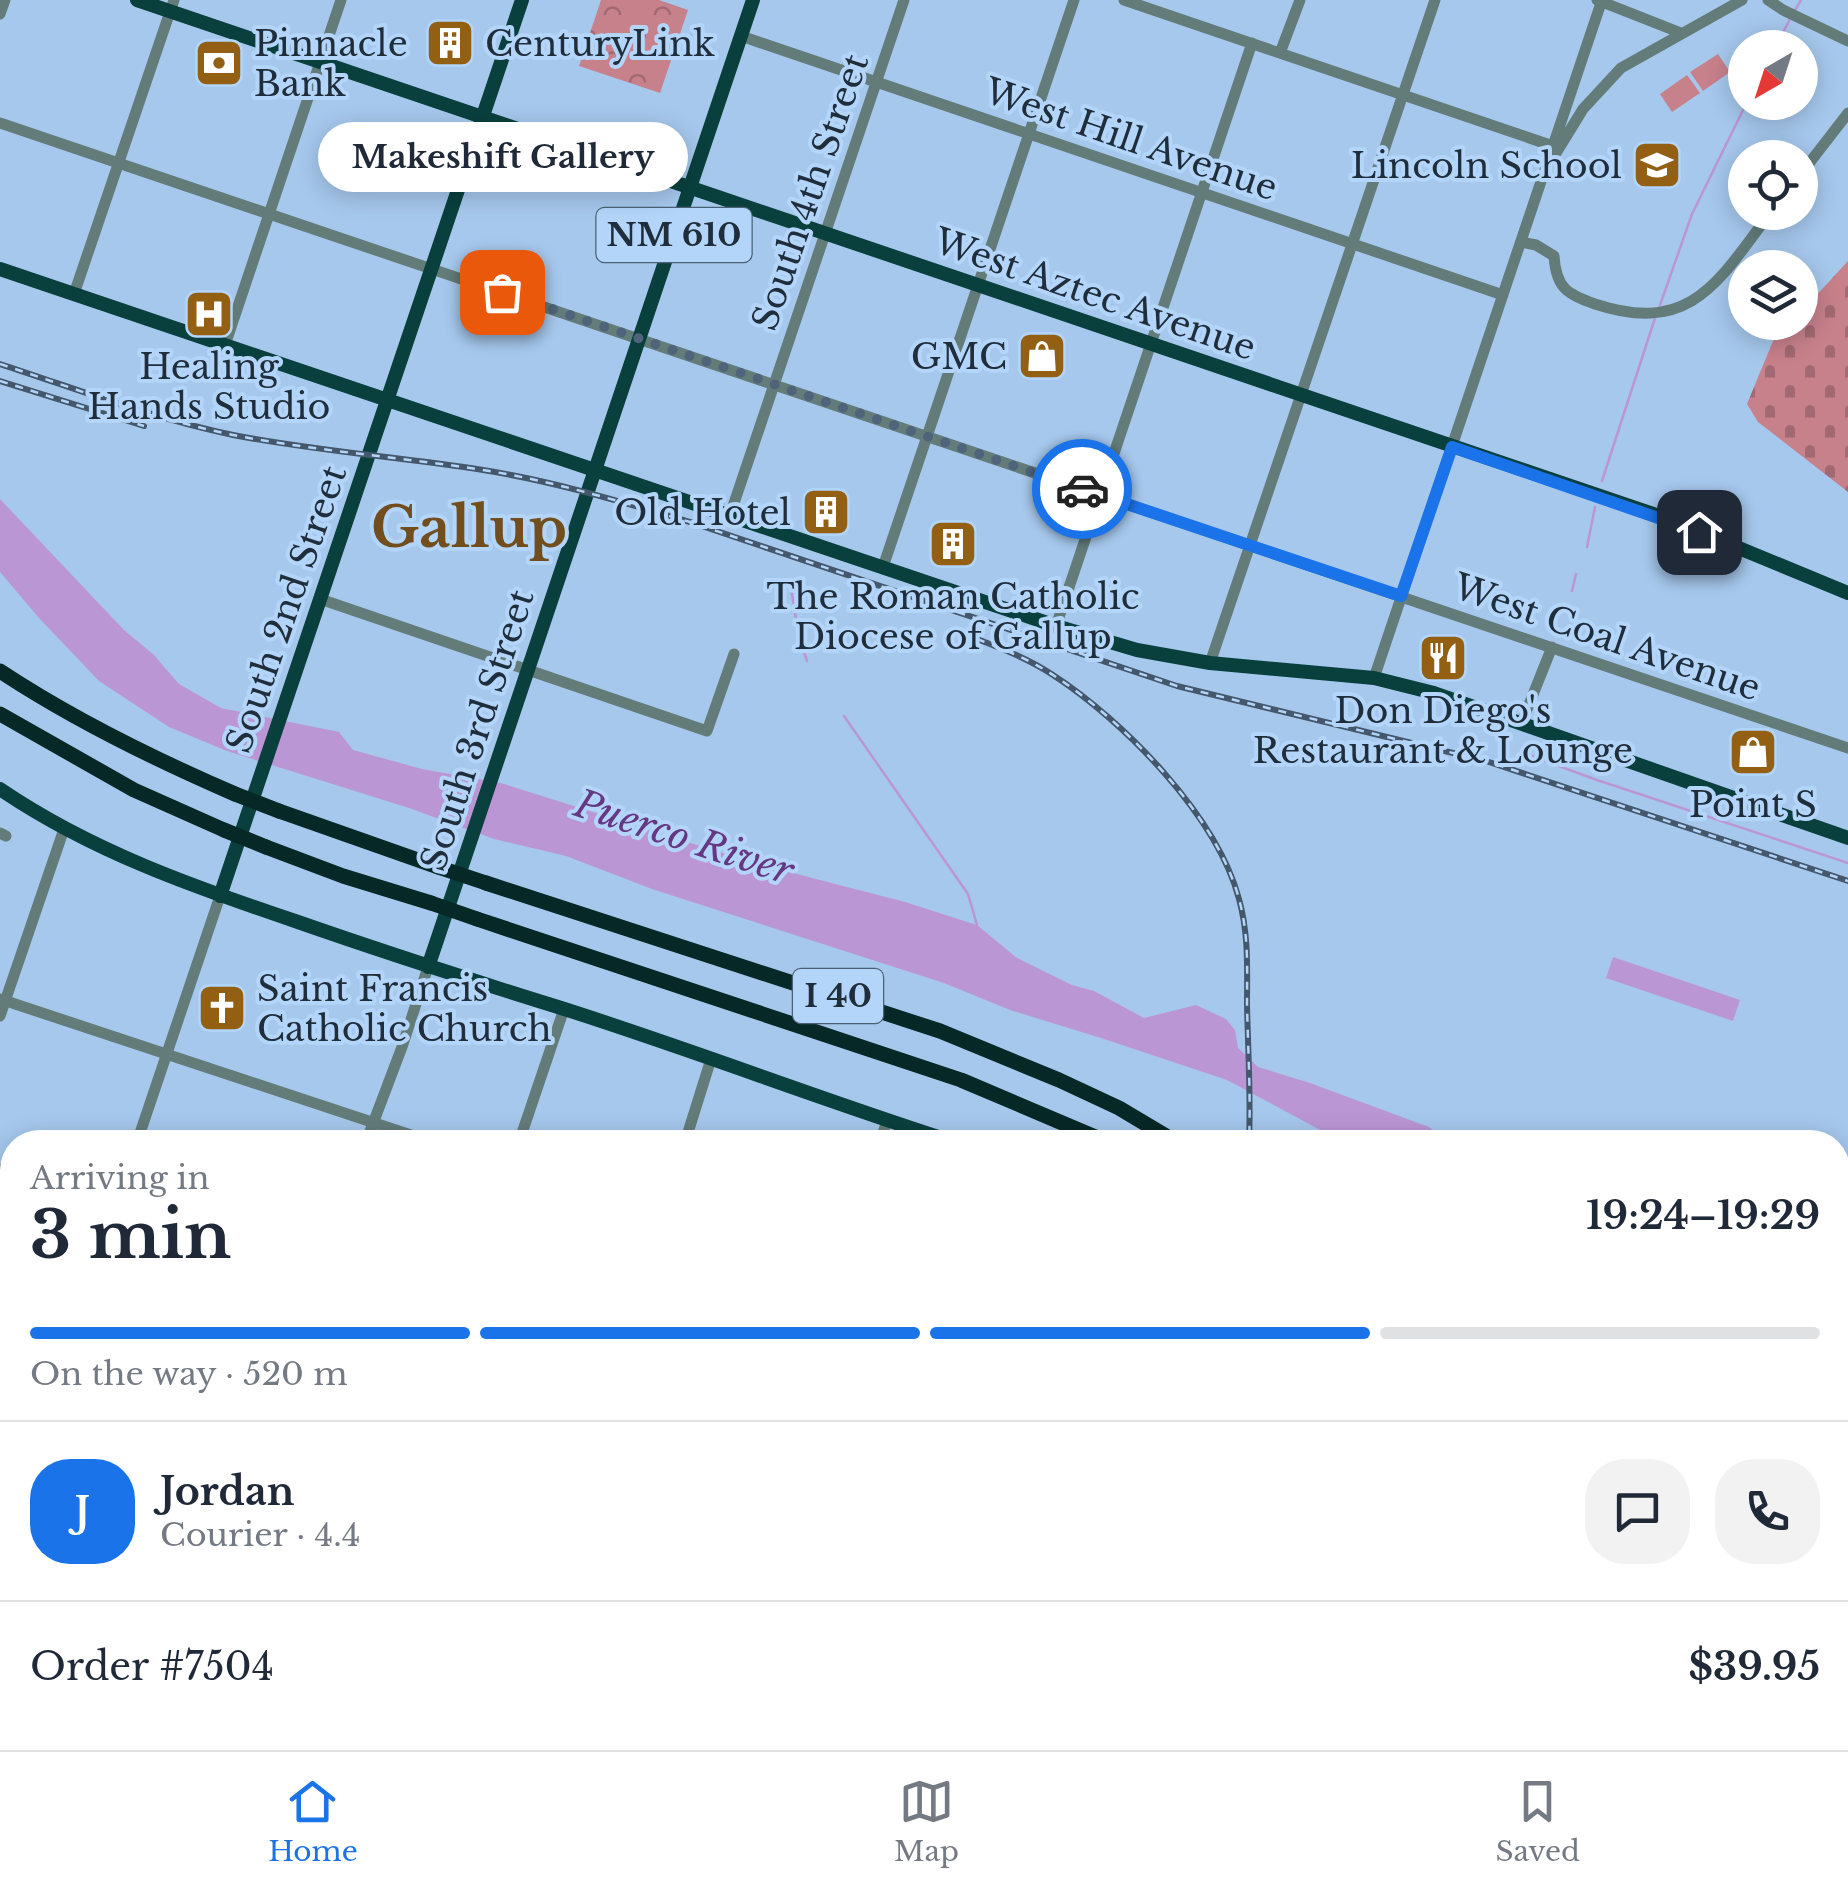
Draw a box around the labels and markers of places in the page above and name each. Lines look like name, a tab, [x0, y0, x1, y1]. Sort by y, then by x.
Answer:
building icon: CenturyLink	[424, 17, 476, 69]
place label: Pinnacle Bank	[254, 22, 408, 105]
place label: CenturyLink	[485, 22, 715, 65]
bank icon: Pinnacle Bank	[193, 37, 245, 89]
callout: Makeshift Gallery	[317, 122, 687, 192]
school or university icon: Lincoln School	[1631, 139, 1683, 191]
place label: Lincoln School	[1351, 144, 1622, 187]
pin	[460, 250, 545, 335]
hospital icon: Healing Hands Studio	[183, 288, 235, 340]
shop icon: GMC	[1016, 330, 1068, 382]
place label: GMC	[911, 335, 1007, 378]
place label: Healing Hands Studio	[88, 345, 330, 428]
building icon: Old Hotel	[800, 486, 852, 538]
pin	[1657, 490, 1742, 575]
place label: Old Hotel	[614, 491, 791, 534]
building icon: The Roman Catholic Diocese of Gallup	[927, 518, 979, 570]
place label: The Roman Catholic Diocese of Gallup	[766, 575, 1140, 658]
restaurant icon: Don Diego's Restaurant & Lounge	[1417, 632, 1469, 684]
place label: Don Diego's Restaurant & Lounge	[1253, 689, 1633, 772]
shop icon: Point S	[1727, 726, 1779, 778]
place label: Point S	[1689, 783, 1817, 826]
place label: Saint Francis Catholic Church	[257, 967, 552, 1050]
church icon: Saint Francis Catholic Church	[196, 982, 248, 1034]

